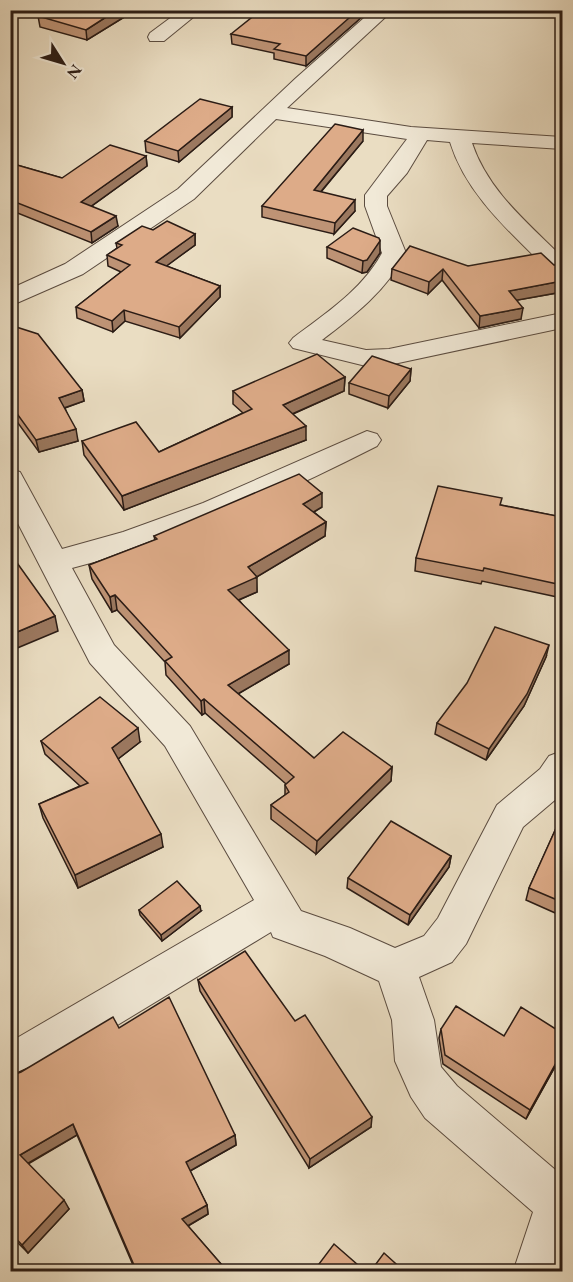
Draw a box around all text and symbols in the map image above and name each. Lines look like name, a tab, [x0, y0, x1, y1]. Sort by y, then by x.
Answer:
north arrow	[33, 33, 93, 93]
text: N	[62, 60, 87, 83]

